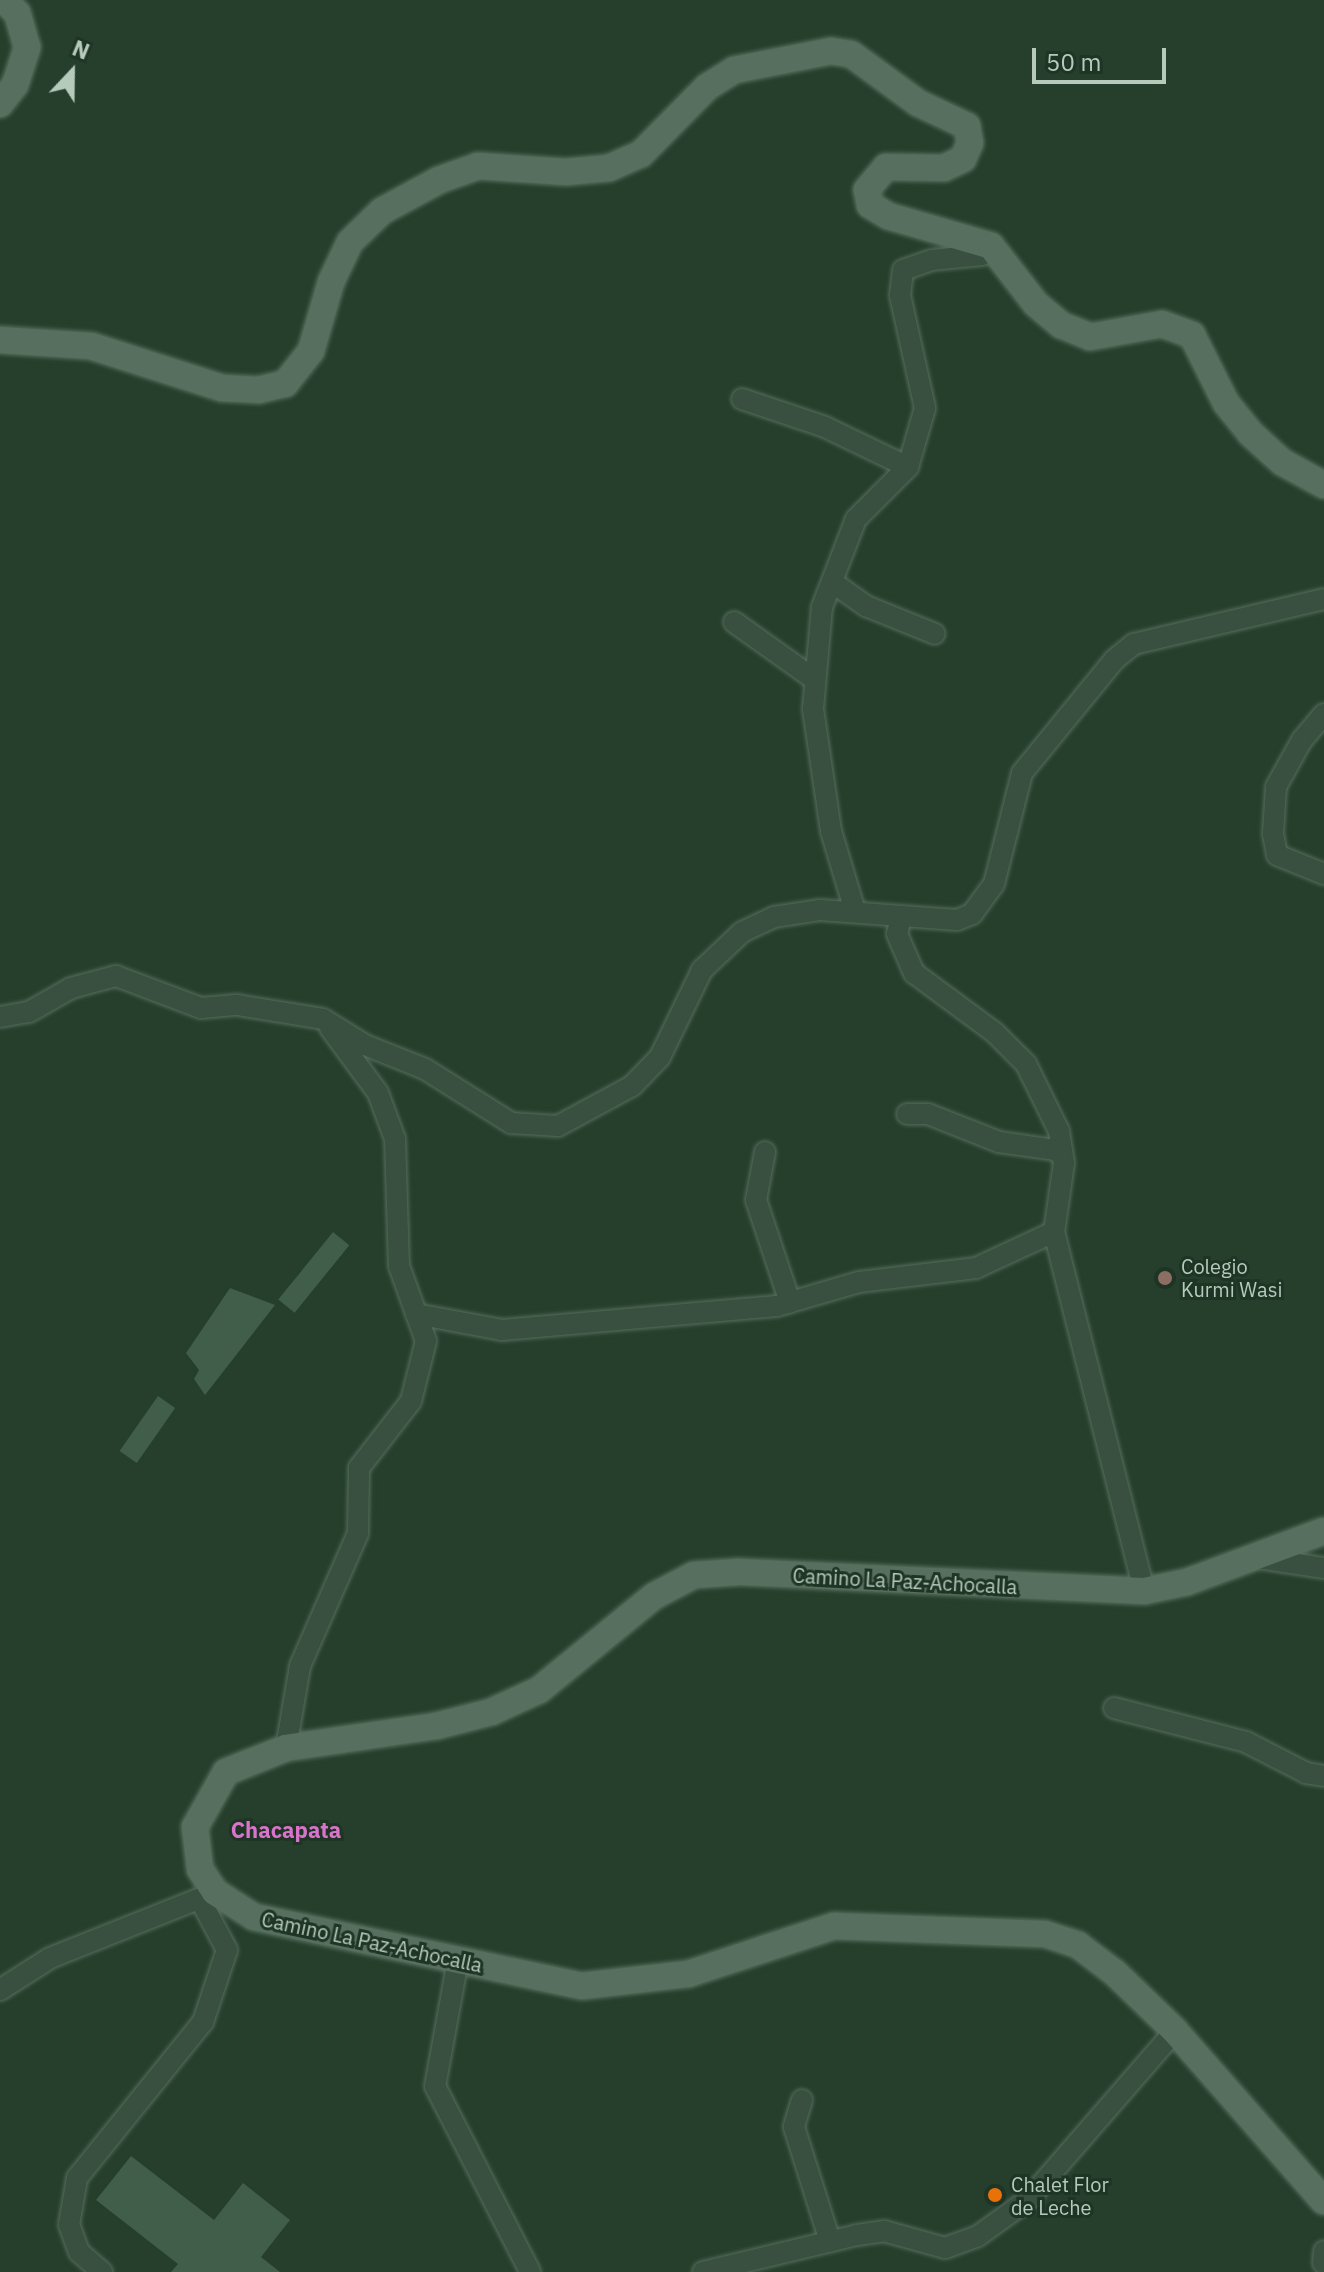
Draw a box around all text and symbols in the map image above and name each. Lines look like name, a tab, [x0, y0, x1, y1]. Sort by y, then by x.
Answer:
north arrow	[32, 32, 112, 112]
scale bar	[1036, 32, 1170, 82]
text: N	[68, 33, 94, 66]
text: 50 m	[1046, 46, 1101, 78]
place label: Colegio Kurmi Wasi	[1181, 1254, 1282, 1301]
marker: Colegio Kurmi Wasi	[1156, 1269, 1174, 1287]
street label: Camino La Paz-Achocalla	[792, 1563, 1018, 1599]
district label: Chacapata	[231, 1817, 341, 1843]
street label: Camino La Paz-Achocalla	[259, 1907, 485, 1977]
place label: Chalet Flor de Leche	[1011, 2172, 1109, 2219]
marker: Chalet Flor de Leche	[986, 2186, 1004, 2204]

